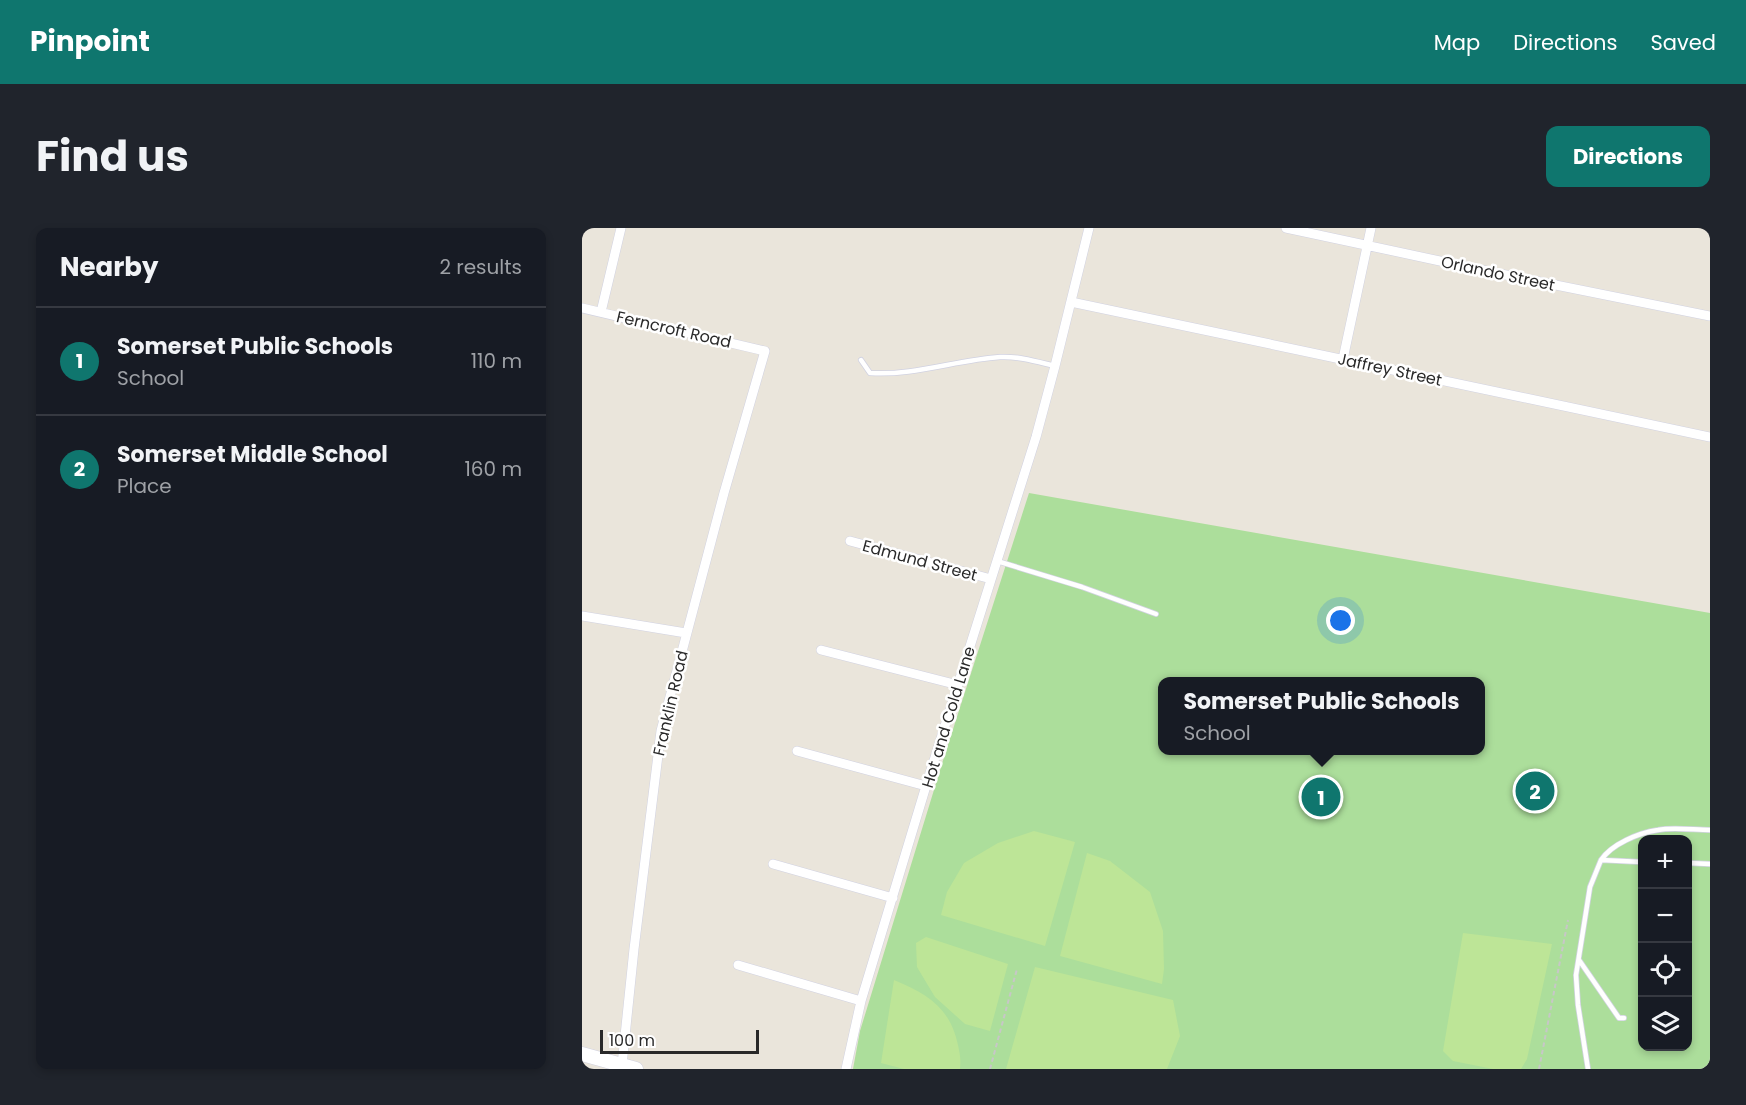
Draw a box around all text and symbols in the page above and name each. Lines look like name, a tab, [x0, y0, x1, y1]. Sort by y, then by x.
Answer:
text: Pinpoint	[30, 22, 150, 61]
text: Map	[1434, 28, 1480, 57]
text: Directions	[1513, 28, 1617, 57]
text: Saved	[1650, 28, 1716, 57]
button: Directions	[1546, 126, 1710, 187]
text: Find us	[36, 127, 189, 186]
text: Nearby	[60, 249, 158, 285]
street label: Orlando Street	[1439, 250, 1557, 297]
text: 2 results	[439, 253, 522, 281]
street label: Ferncroft Road	[614, 305, 734, 354]
text: Somerset Public Schools	[117, 331, 393, 362]
text: 1	[76, 347, 83, 375]
text: 110 m	[471, 347, 522, 375]
street label: Jaffrey Street	[1336, 347, 1444, 392]
text: School	[117, 364, 184, 392]
text: Somerset Middle School	[117, 439, 388, 470]
text: 2	[74, 455, 85, 483]
text: 160 m	[464, 455, 522, 483]
text: Place	[117, 472, 172, 500]
street label: Edmund Street	[860, 534, 980, 587]
your location	[1326, 606, 1355, 635]
street label: Hot and Cold Lane	[916, 643, 981, 791]
street label: Franklin Road	[647, 648, 694, 758]
popup	[1158, 677, 1485, 755]
text: Somerset Public Schools	[1183, 686, 1460, 717]
text: School	[1183, 719, 1251, 747]
pin: 2	[1516, 768, 1554, 814]
pin: 1	[1302, 774, 1340, 820]
map controls	[1638, 835, 1692, 1051]
button: +	[1638, 835, 1692, 889]
button: −	[1638, 889, 1692, 943]
button: locate	[1638, 943, 1692, 997]
button: layers	[1638, 997, 1692, 1051]
scale bar	[600, 1027, 759, 1054]
text: 100 m	[609, 1029, 655, 1052]

